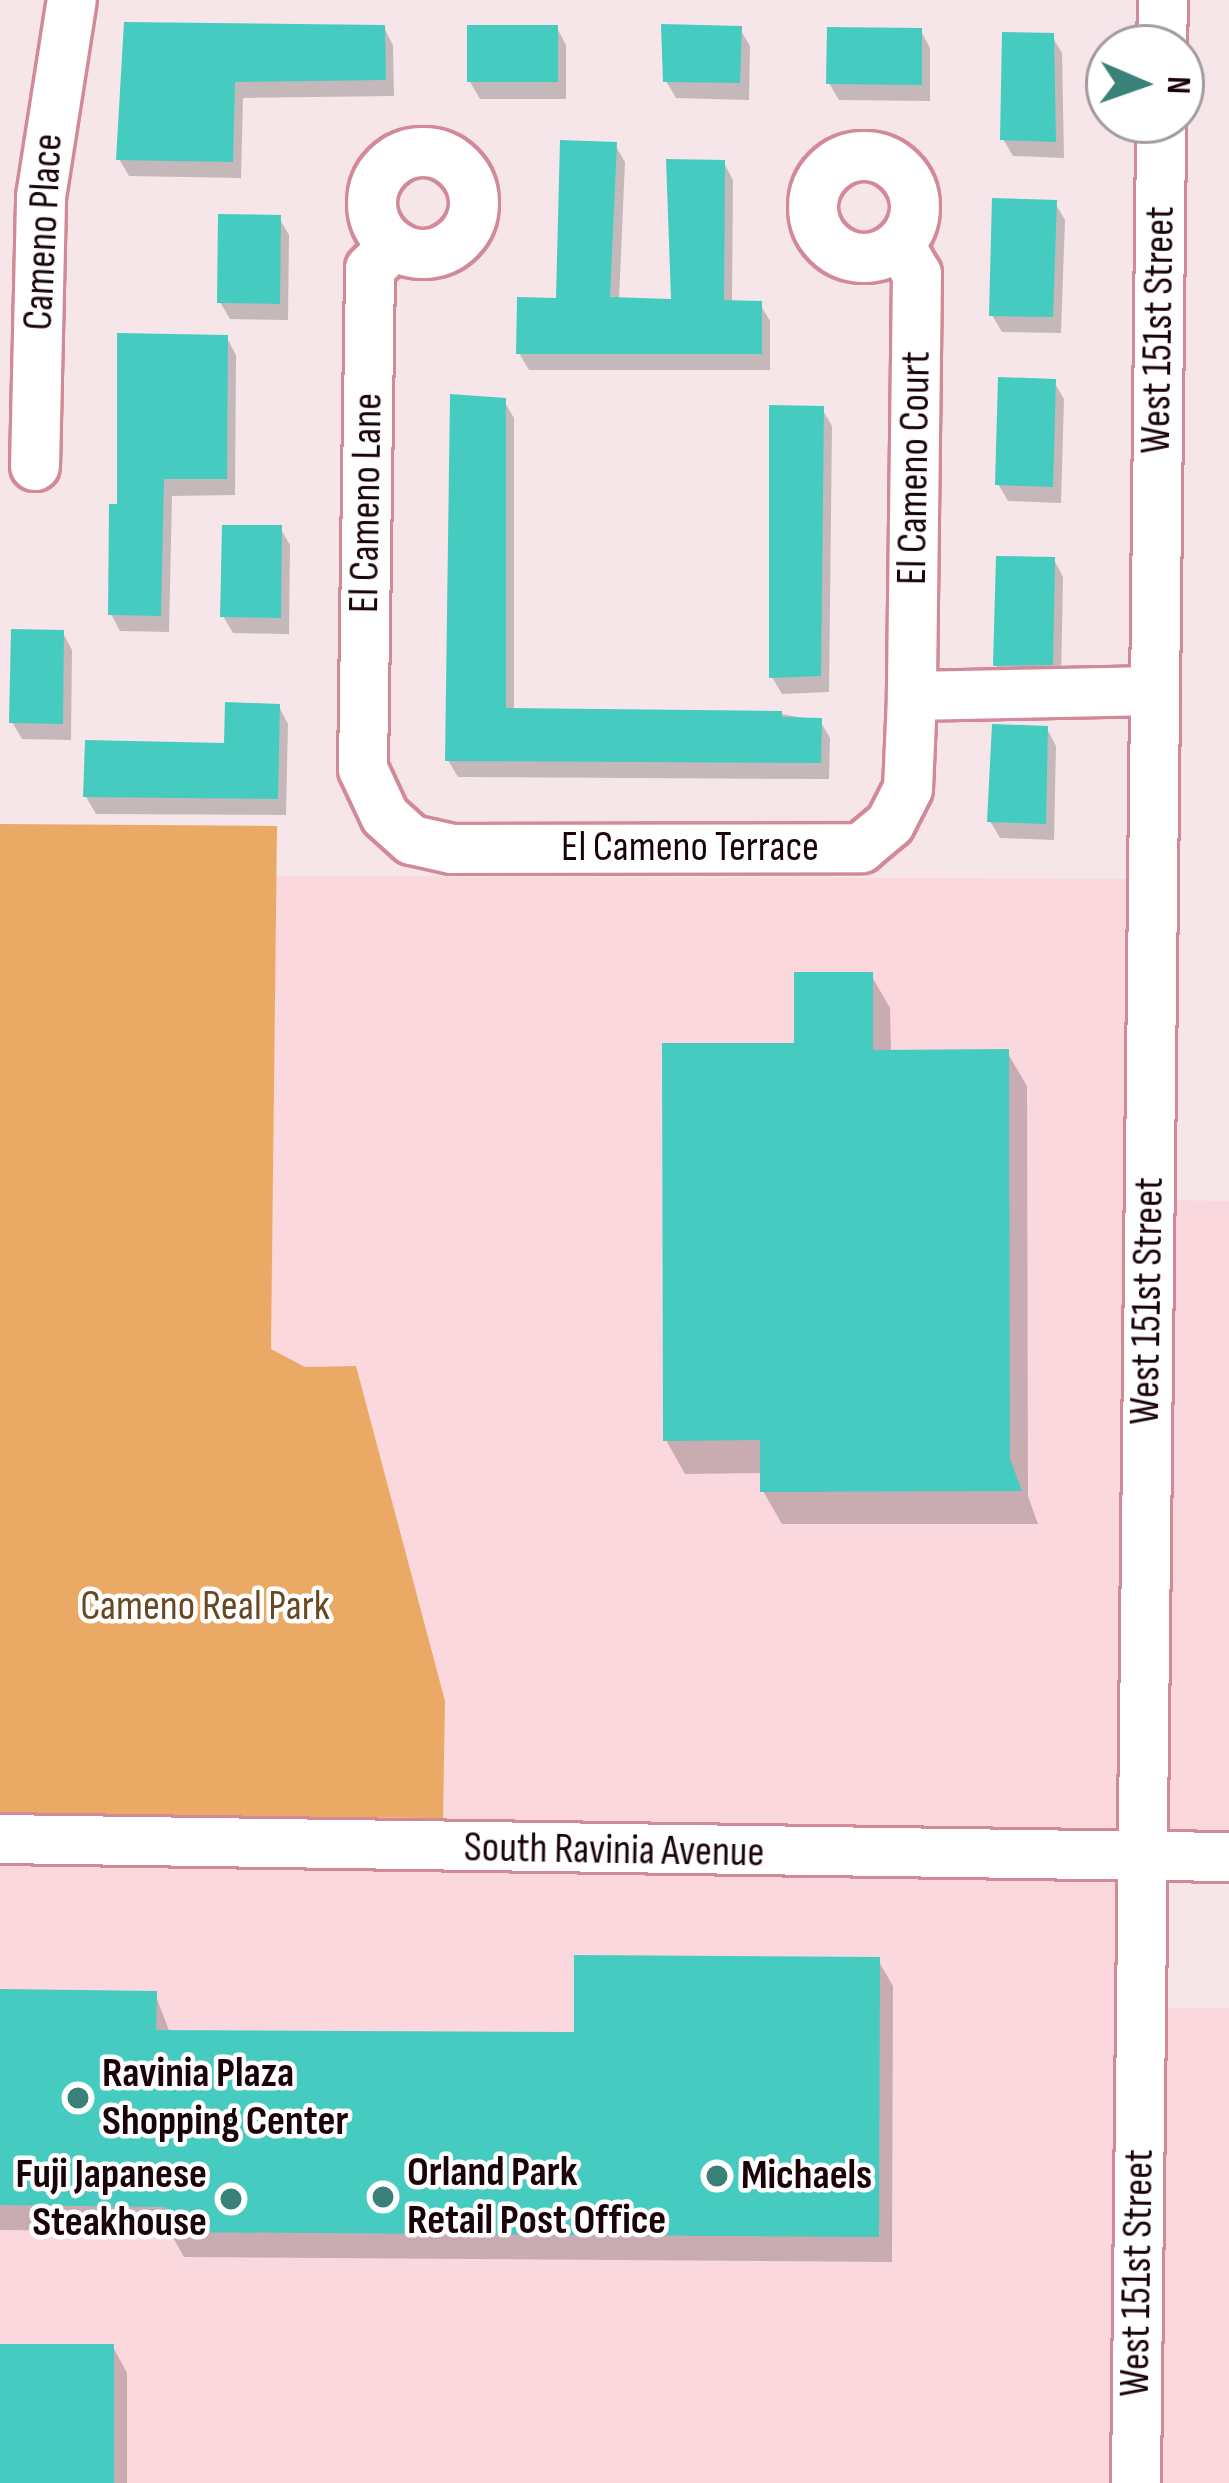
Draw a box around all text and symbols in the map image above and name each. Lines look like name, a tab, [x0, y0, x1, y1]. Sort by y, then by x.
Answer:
north arrow	[1085, 24, 1205, 144]
text: N	[1158, 76, 1198, 95]
street label: Cameno Place	[14, 132, 74, 332]
street label: West 151st Street	[1132, 206, 1186, 454]
street label: El Cameno Court	[888, 351, 942, 585]
street label: El Cameno Lane	[340, 393, 394, 613]
street label: El Cameno Terrace	[561, 823, 819, 873]
street label: West 151st Street	[1121, 1177, 1175, 1425]
park label: Cameno Real Park	[80, 1582, 330, 1632]
street label: South Ravinia Avenue	[463, 1823, 765, 1879]
place label: Ravinia Plaza Shopping Center	[102, 2049, 348, 2148]
marker: Ravinia Plaza Shopping Center	[65, 2085, 91, 2111]
place label: Orland Park Retail Post Office	[407, 2148, 666, 2246]
street label: West 151st Street	[1111, 2149, 1165, 2397]
place label: Fuji Japanese Steakhouse	[15, 2150, 207, 2248]
place label: Michaels	[741, 2151, 872, 2201]
marker: Michaels	[704, 2163, 730, 2189]
marker: Orland Park Retail Post Office	[370, 2184, 396, 2210]
marker: Fuji Japanese Steakhouse	[218, 2186, 244, 2212]

